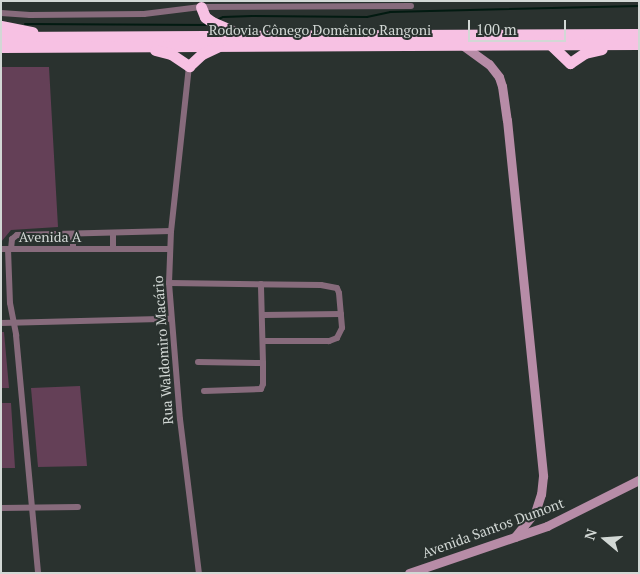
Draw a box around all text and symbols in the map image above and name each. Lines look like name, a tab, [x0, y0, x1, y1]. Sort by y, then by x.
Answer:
scale bar	[470, 10, 568, 42]
text: 100 m	[476, 19, 517, 39]
street label: Rodovia Cônego Domênico Rangoni	[209, 22, 431, 38]
street label: Avenida A	[19, 229, 81, 245]
street label: Rua Waldomiro Macário	[149, 275, 177, 425]
street label: Avenida Santos Dumont	[420, 494, 566, 562]
north arrow	[580, 514, 630, 564]
text: N	[580, 526, 601, 542]

